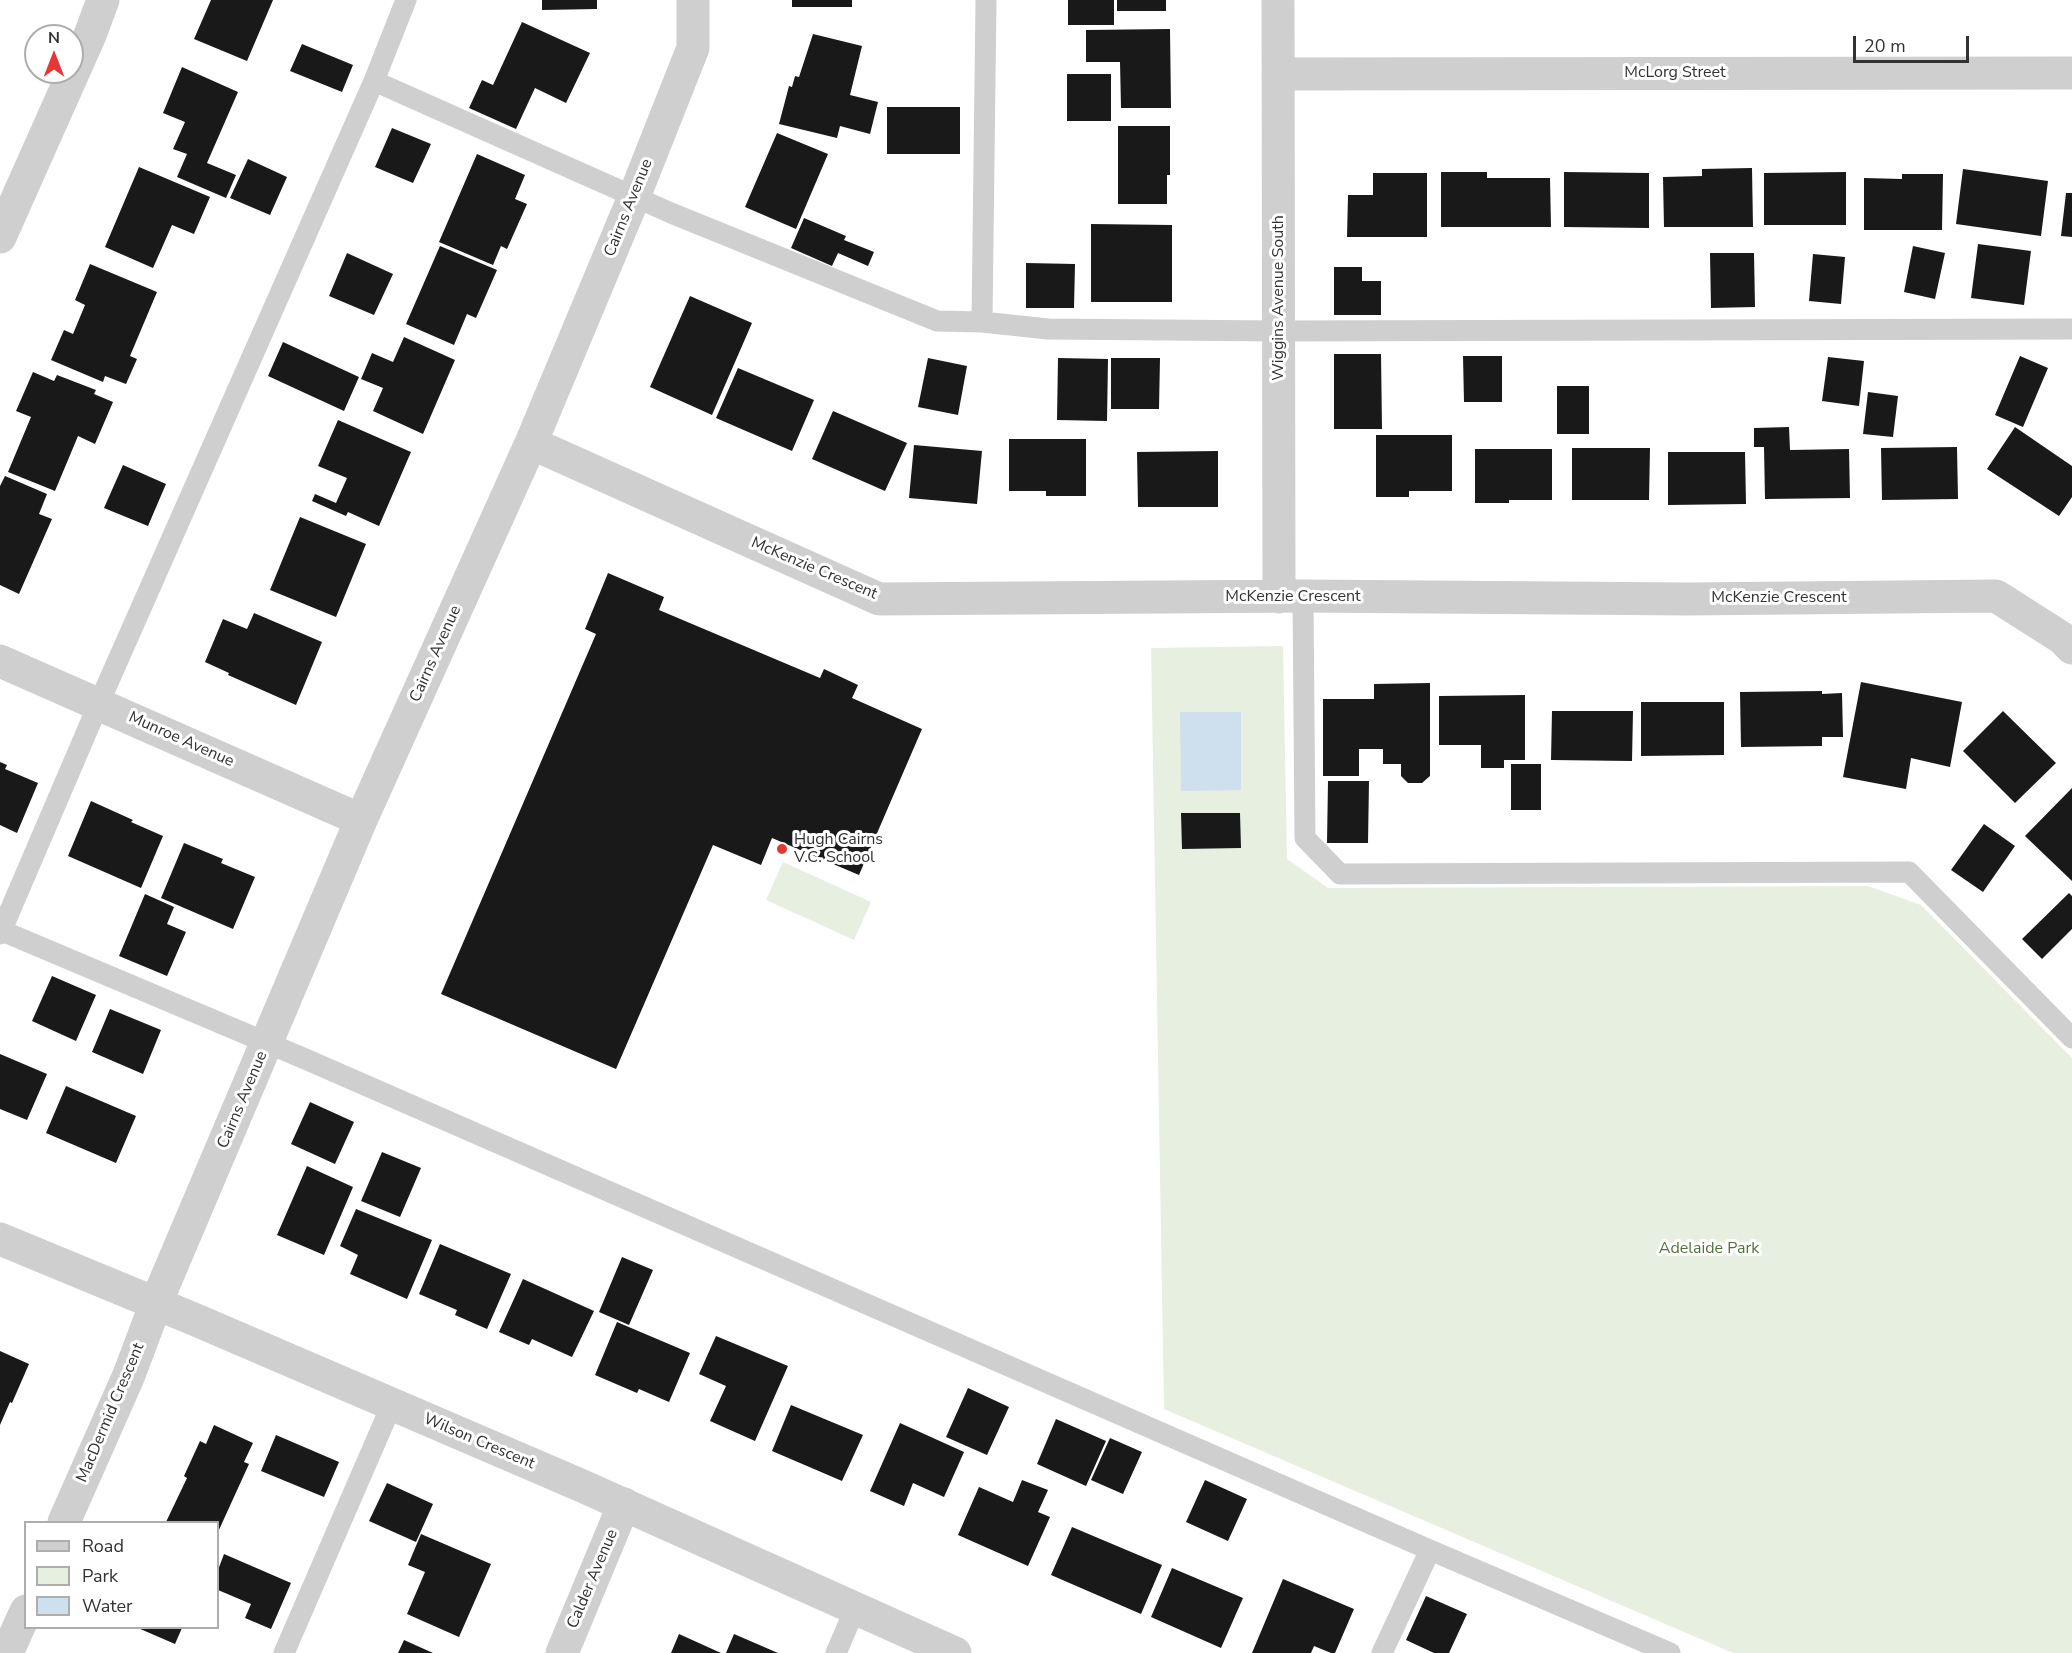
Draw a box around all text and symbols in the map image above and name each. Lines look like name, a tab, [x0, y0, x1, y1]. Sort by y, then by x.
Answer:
north arrow	[24, 24, 84, 84]
scale bar	[1856, 24, 1972, 62]
text: N	[48, 27, 60, 49]
text: 20 m	[1864, 34, 1906, 58]
street label: McLorg Street	[1624, 63, 1726, 83]
street label: Cairns Avenue	[601, 156, 657, 260]
street label: Wiggins Avenue South	[1269, 215, 1289, 381]
street label: McKenzie Crescent	[748, 534, 880, 604]
street label: McKenzie Crescent	[1225, 587, 1361, 607]
street label: McKenzie Crescent	[1711, 588, 1847, 608]
street label: Cairns Avenue	[406, 603, 466, 705]
street label: Munroe Avenue	[125, 708, 237, 772]
place label: Hugh Cairns V.C. School	[794, 830, 883, 868]
marker: Hugh Cairns V.C. School	[775, 842, 789, 856]
street label: Cairns Avenue	[214, 1048, 272, 1152]
park label: Adelaide Park	[1659, 1239, 1759, 1259]
street label: MacDermid Crescent	[73, 1340, 149, 1486]
street label: Wilson Crescent	[421, 1410, 537, 1474]
legend	[24, 1521, 219, 1629]
street label: Calder Avenue	[563, 1527, 623, 1631]
text: Road	[82, 1534, 124, 1558]
text: Park	[82, 1564, 118, 1588]
text: Water	[82, 1594, 133, 1618]

